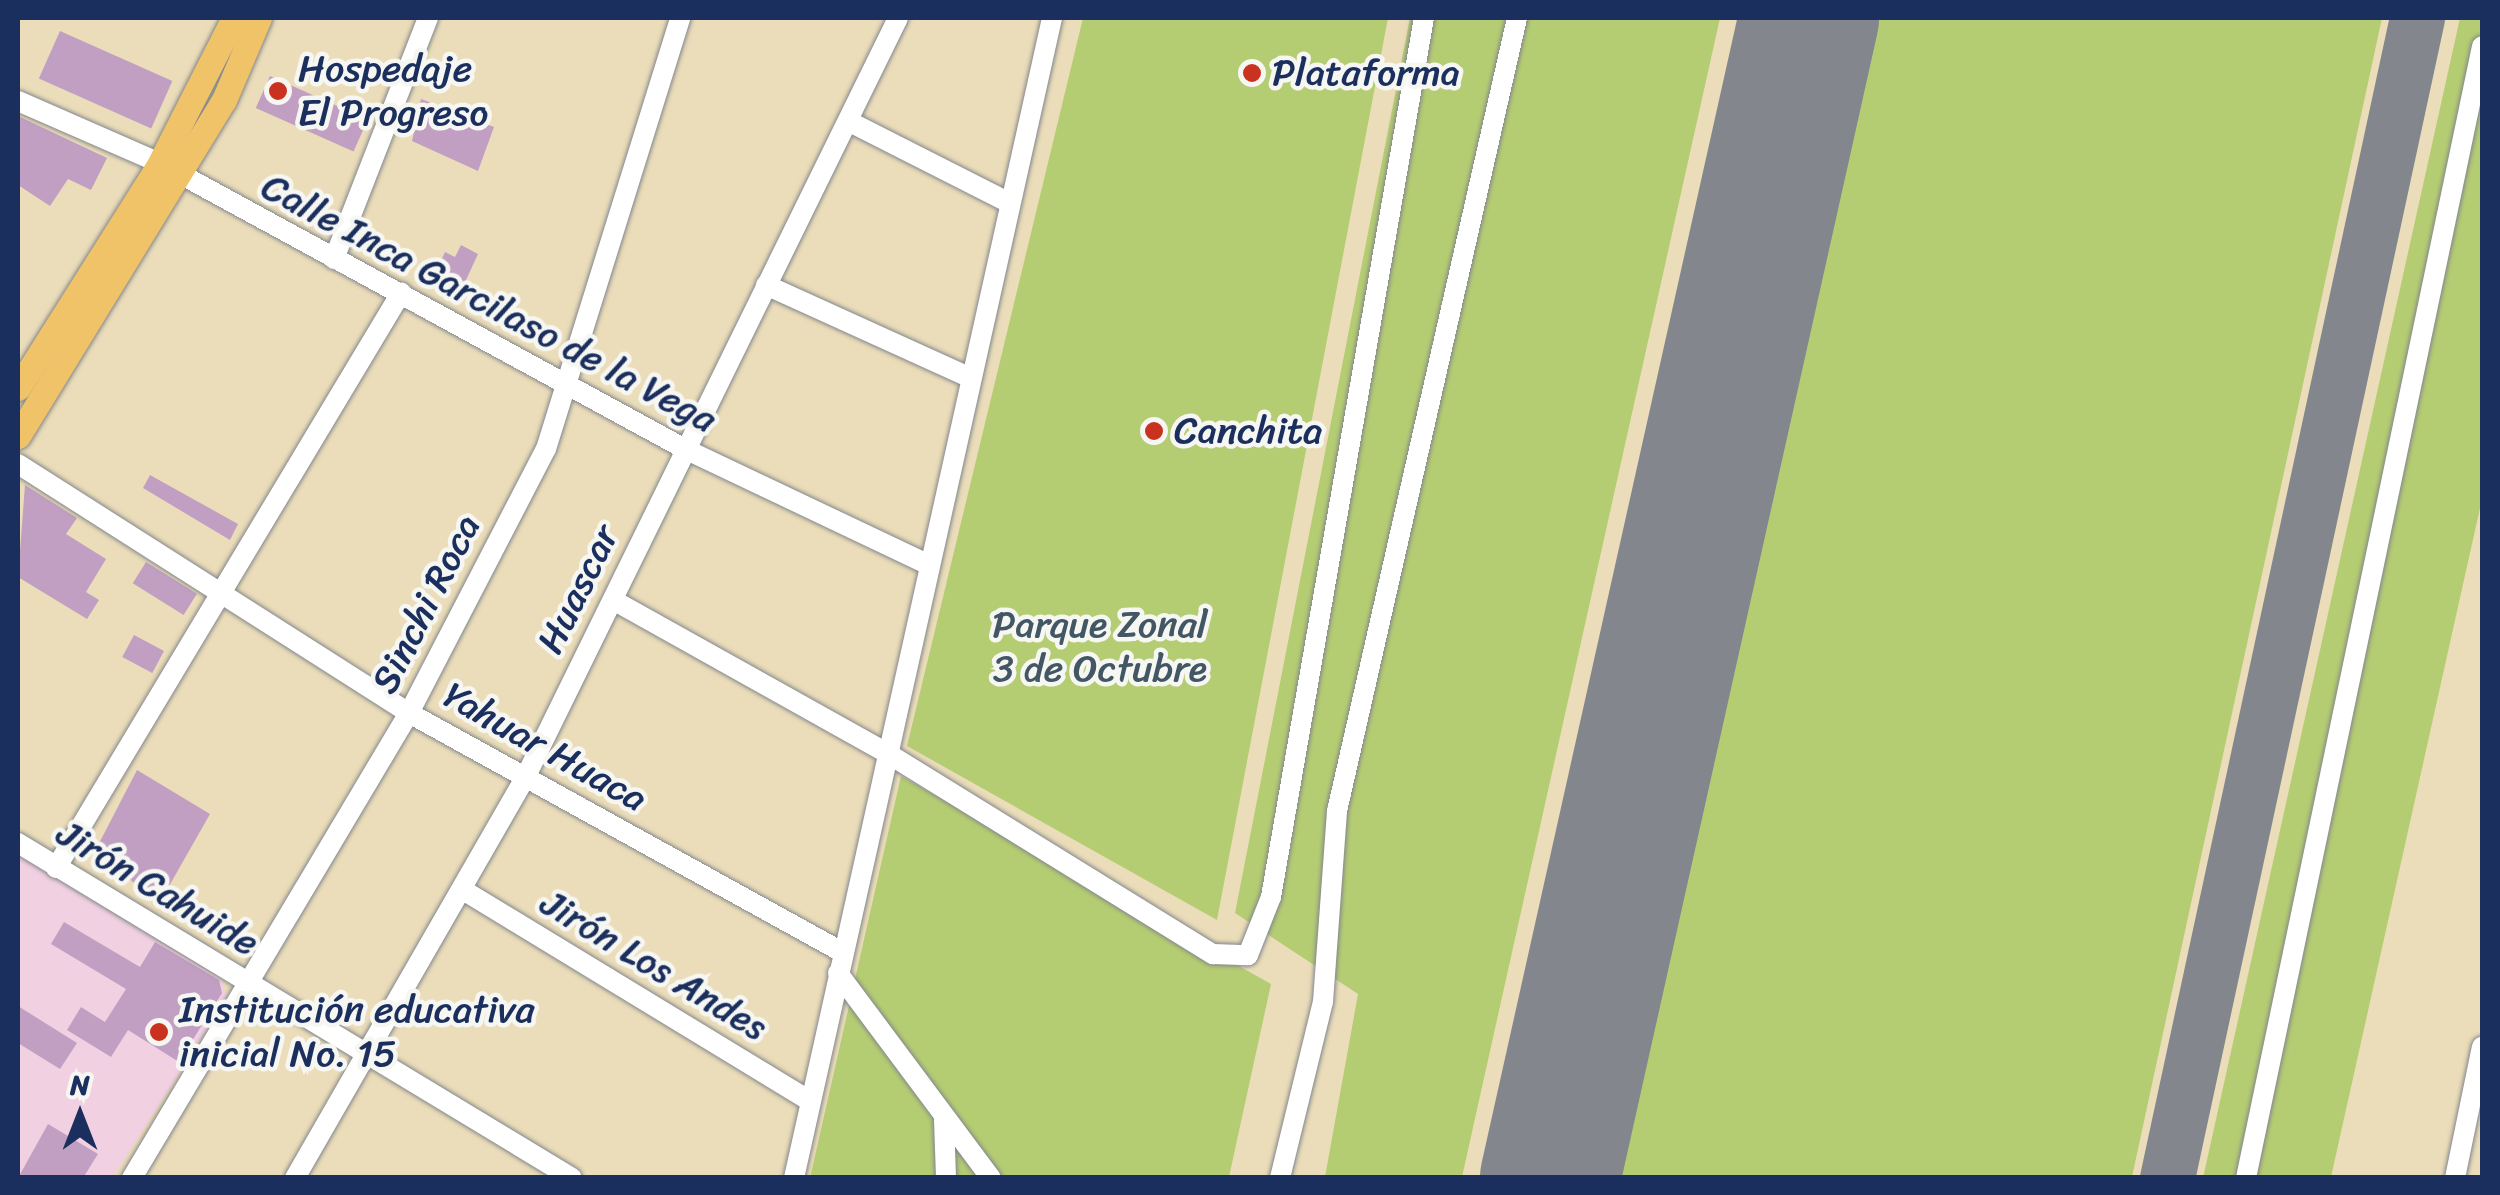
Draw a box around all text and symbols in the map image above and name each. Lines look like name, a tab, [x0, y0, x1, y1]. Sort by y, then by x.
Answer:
place label: Hospedaje El Progreso	[298, 46, 488, 136]
place label: Plataforma	[1272, 50, 1460, 96]
marker: Plataforma	[1241, 62, 1263, 84]
marker: Hospedaje El Progreso	[267, 80, 289, 102]
street label: Calle Inca Garcilaso de la Vega	[254, 164, 724, 442]
place label: Canchita	[1174, 408, 1322, 454]
marker: Canchita	[1143, 420, 1165, 442]
street label: Sinchi Roca	[362, 507, 490, 701]
street label: Huascar	[527, 517, 629, 661]
park label: Parque Zonal 3 de Octubre	[992, 602, 1208, 692]
street label: Yahuar Huaca	[435, 672, 655, 822]
street label: Jirón Cahuide	[49, 810, 267, 966]
street label: Jirón Los Andes	[532, 879, 776, 1051]
place label: Institución educativa inicial No. 15	[179, 987, 535, 1076]
marker: Institución educativa inicial No. 15	[148, 1021, 170, 1043]
text: N	[70, 1060, 90, 1109]
north arrow	[30, 1065, 130, 1165]

